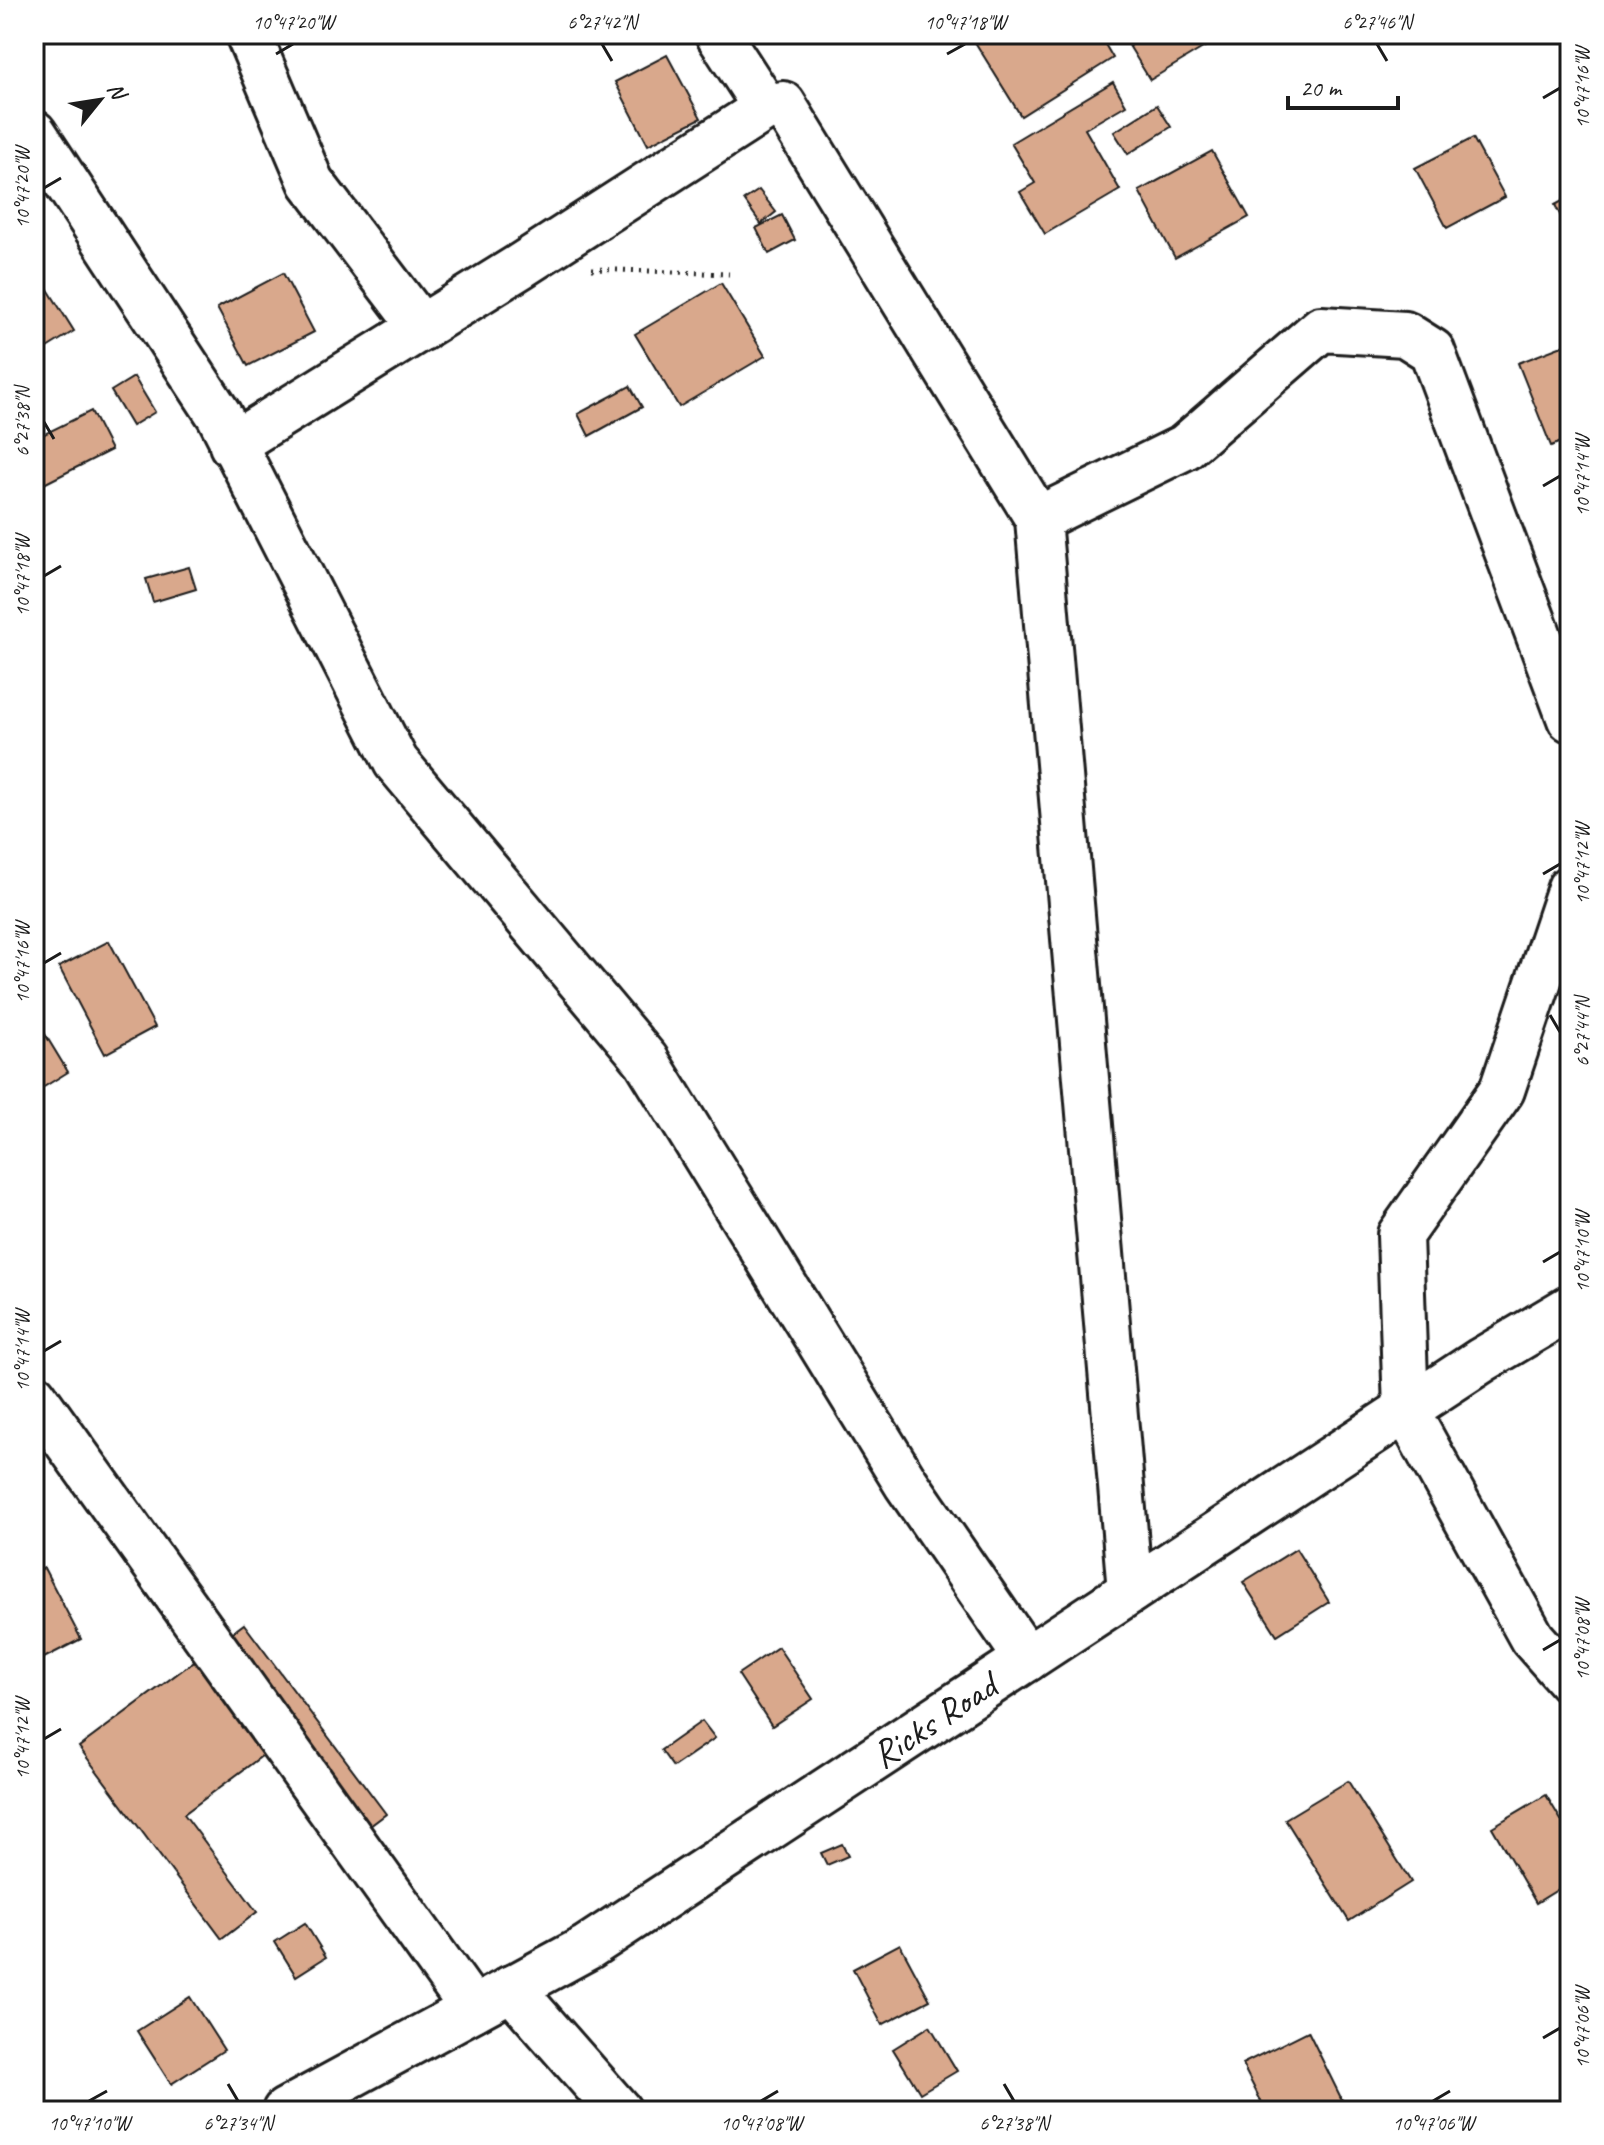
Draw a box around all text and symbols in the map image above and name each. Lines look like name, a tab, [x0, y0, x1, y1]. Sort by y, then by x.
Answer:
text: 10°47'20"W	[252, 10, 337, 35]
text: 6°27'42"N	[567, 10, 640, 35]
text: 10°47'18"W	[924, 10, 1009, 35]
text: 6°27'46"N	[1342, 10, 1415, 35]
text: 10°47'16"W	[1570, 44, 1595, 129]
north arrow	[60, 60, 140, 140]
scale bar	[1288, 60, 1398, 110]
text: 20 m	[1300, 73, 1343, 103]
text: N	[101, 78, 134, 106]
text: 10°47'20"W	[10, 144, 35, 229]
text: 6°27'38"N	[10, 384, 35, 457]
text: 10°47'14"W	[1570, 432, 1595, 517]
text: 10°47'18"W	[10, 532, 35, 617]
text: 10°47'12"W	[1570, 820, 1595, 905]
text: 10°47'16"W	[10, 919, 35, 1004]
text: 6°27'44"N	[1570, 994, 1595, 1067]
text: 10°47'10"W	[1570, 1208, 1595, 1293]
text: 10°47'14"W	[10, 1307, 35, 1392]
text: 10°47'08"W	[1570, 1596, 1595, 1681]
street label: Ricks Road	[863, 1659, 1010, 1779]
text: 10°47'12"W	[10, 1695, 35, 1780]
text: 10°47'06"W	[1570, 1984, 1595, 2069]
text: 10°47'10"W	[48, 2111, 133, 2136]
text: 6°27'34"N	[203, 2111, 276, 2136]
text: 10°47'08"W	[720, 2111, 805, 2136]
text: 6°27'38"N	[979, 2111, 1052, 2136]
text: 10°47'06"W	[1392, 2111, 1477, 2136]

